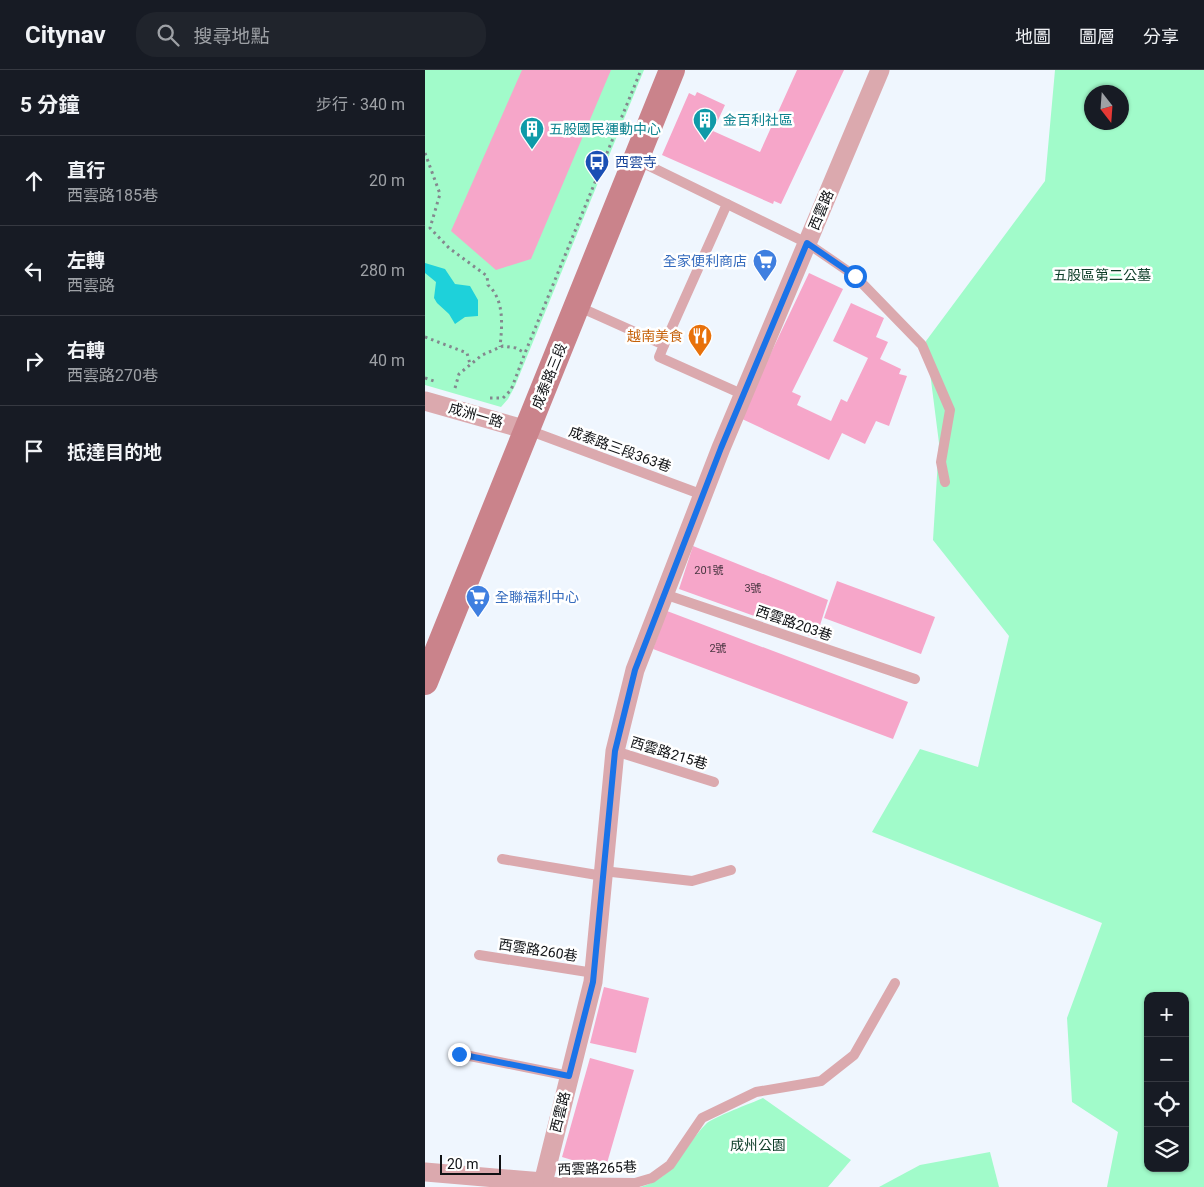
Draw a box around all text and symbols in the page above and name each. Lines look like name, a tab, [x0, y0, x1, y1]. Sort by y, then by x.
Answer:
search box	[136, 12, 486, 57]
text: Citynav	[25, 21, 106, 49]
icon: search	[154, 21, 182, 49]
text: 搜尋地點	[194, 25, 270, 48]
text: 地圖	[1015, 26, 1051, 47]
text: 圖層	[1079, 26, 1115, 47]
text: 分享	[1143, 26, 1179, 47]
north arrow	[1084, 85, 1129, 130]
text: 5 分鐘	[20, 93, 79, 117]
text: 步行 · 340 m	[316, 95, 405, 114]
building icon: 金百利社區	[692, 107, 718, 141]
place label: 金百利社區	[723, 112, 793, 128]
building icon: 五股國民運動中心	[519, 116, 545, 150]
place label: 五股國民運動中心	[549, 121, 661, 137]
bus stop icon: 西雲寺	[584, 149, 610, 183]
place label: 西雲寺	[615, 154, 657, 170]
text: 直行	[67, 159, 105, 182]
icon: ahead	[20, 167, 48, 195]
text: 20 m	[369, 171, 405, 190]
text: 西雲路185巷	[67, 186, 158, 205]
street label: 西雲路	[805, 188, 837, 232]
supermarket icon: 全家便利商店	[752, 248, 778, 282]
text: 左轉	[67, 249, 105, 272]
place label: 全家便利商店	[663, 253, 747, 269]
icon: left	[20, 257, 48, 285]
text: 280 m	[360, 261, 405, 280]
route start	[844, 265, 867, 288]
park label: 五股區第二公墓	[1053, 267, 1151, 283]
text: 西雲路	[67, 276, 115, 295]
restaurant icon: 越南美食	[687, 323, 713, 357]
place label: 越南美食	[627, 328, 683, 344]
text: 右轉	[67, 339, 105, 362]
street label: 成泰路三段	[528, 341, 570, 411]
icon: right	[20, 347, 48, 375]
text: 40 m	[369, 351, 405, 370]
text: 西雲路270巷	[67, 366, 158, 385]
street label: 成洲一路	[447, 400, 505, 430]
street label: 成泰路三段363巷	[567, 423, 673, 475]
icon: arrive	[20, 437, 48, 465]
text: 抵達目的地	[67, 441, 162, 464]
house number: 201號	[694, 564, 724, 577]
house number: 3號	[744, 582, 762, 595]
supermarket icon: 全聯福利中心	[465, 584, 491, 618]
place label: 全聯福利中心	[495, 589, 579, 605]
street label: 西雲路203巷	[754, 602, 834, 644]
house number: 2號	[709, 642, 727, 655]
street label: 西雲路215巷	[629, 734, 709, 772]
street label: 西雲路260巷	[497, 936, 579, 964]
map controls	[1144, 992, 1189, 1172]
button: +	[1144, 992, 1189, 1037]
button: −	[1144, 1037, 1189, 1082]
route end	[448, 1043, 471, 1066]
button: locate	[1144, 1082, 1189, 1127]
street label: 西雲路	[547, 1090, 573, 1134]
button: layers	[1144, 1127, 1189, 1172]
park label: 成州公園	[730, 1137, 786, 1153]
scale bar	[440, 1152, 501, 1175]
text: 20 m	[447, 1156, 479, 1172]
street label: 西雲路265巷	[557, 1159, 637, 1177]

